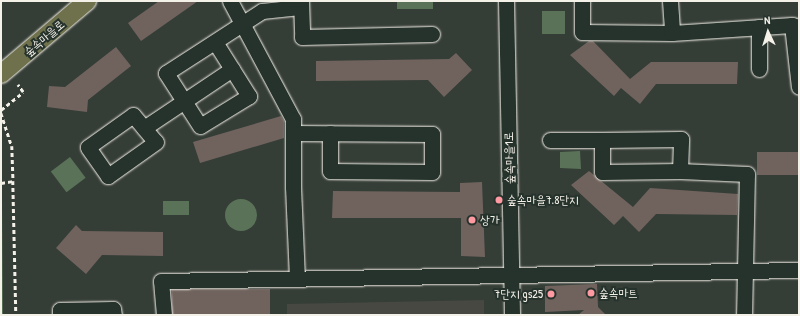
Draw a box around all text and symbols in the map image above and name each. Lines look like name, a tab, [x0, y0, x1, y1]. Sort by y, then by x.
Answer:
north arrow	[748, 12, 788, 52]
text: N	[764, 13, 771, 27]
street label: 숲속마을로	[21, 17, 67, 59]
street label: 숲속마을1로	[501, 132, 517, 184]
place label: 숲속마을7.8단지	[507, 193, 579, 207]
marker: 숲속마을7.8단지	[494, 195, 504, 205]
place label: 상가	[480, 213, 499, 227]
marker: 상가	[467, 215, 477, 225]
place label: 숲속마트	[599, 286, 638, 300]
place label: 7단지 gs25	[494, 287, 543, 301]
marker: 숲속마트	[586, 288, 596, 298]
marker: 7단지 gs25	[546, 289, 556, 299]

